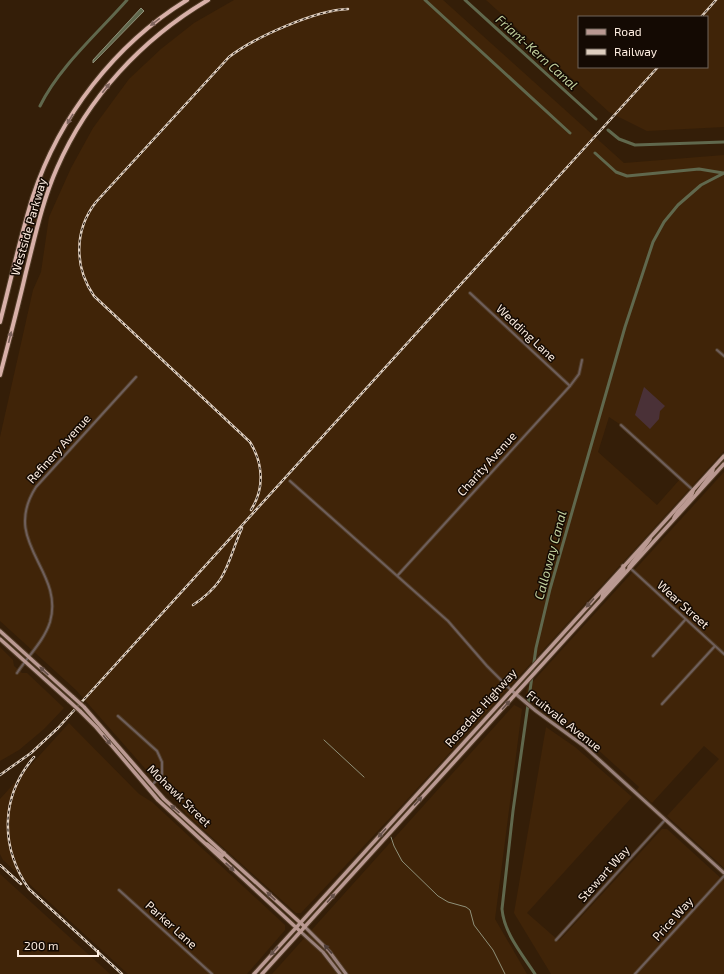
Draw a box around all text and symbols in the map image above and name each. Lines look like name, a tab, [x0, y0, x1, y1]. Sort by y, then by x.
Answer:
water label: Friant-Kern Canal	[493, 11, 581, 93]
legend	[578, 16, 708, 68]
one-way arrow	[150, 18, 161, 27]
text: Road	[614, 24, 642, 38]
text: Railway	[614, 44, 658, 58]
one-way arrow	[102, 82, 110, 93]
one-way arrow	[66, 113, 73, 125]
street label: Westside Parkway	[7, 176, 49, 277]
street label: Wedding Lane	[494, 301, 560, 364]
one-way arrow	[7, 331, 13, 343]
street label: Refinery Avenue	[24, 411, 93, 486]
street label: Charity Avenue	[454, 428, 519, 498]
water label: Calloway Canal	[530, 509, 570, 601]
street label: Wear Street	[655, 577, 713, 631]
one-way arrow	[586, 598, 595, 608]
street label: Rosedale Highway	[441, 665, 519, 749]
one-way arrow	[39, 666, 49, 676]
street label: Fruitvale Avenue	[524, 687, 605, 754]
one-way arrow	[501, 700, 510, 710]
one-way arrow	[102, 734, 111, 745]
street label: Mohawk Street	[145, 761, 215, 829]
one-way arrow	[413, 797, 422, 806]
one-way arrow	[170, 804, 180, 813]
one-way arrow	[377, 828, 386, 838]
street label: Stewart Way	[575, 842, 632, 904]
one-way arrow	[225, 862, 235, 872]
one-way arrow	[266, 891, 276, 901]
one-way arrow	[327, 893, 336, 903]
street label: Price Way	[649, 893, 696, 943]
street label: Parker Lane	[143, 898, 200, 951]
scale bar	[18, 932, 98, 958]
text: 200 m	[24, 938, 58, 952]
one-way arrow	[323, 944, 332, 954]
one-way arrow	[270, 946, 279, 956]

